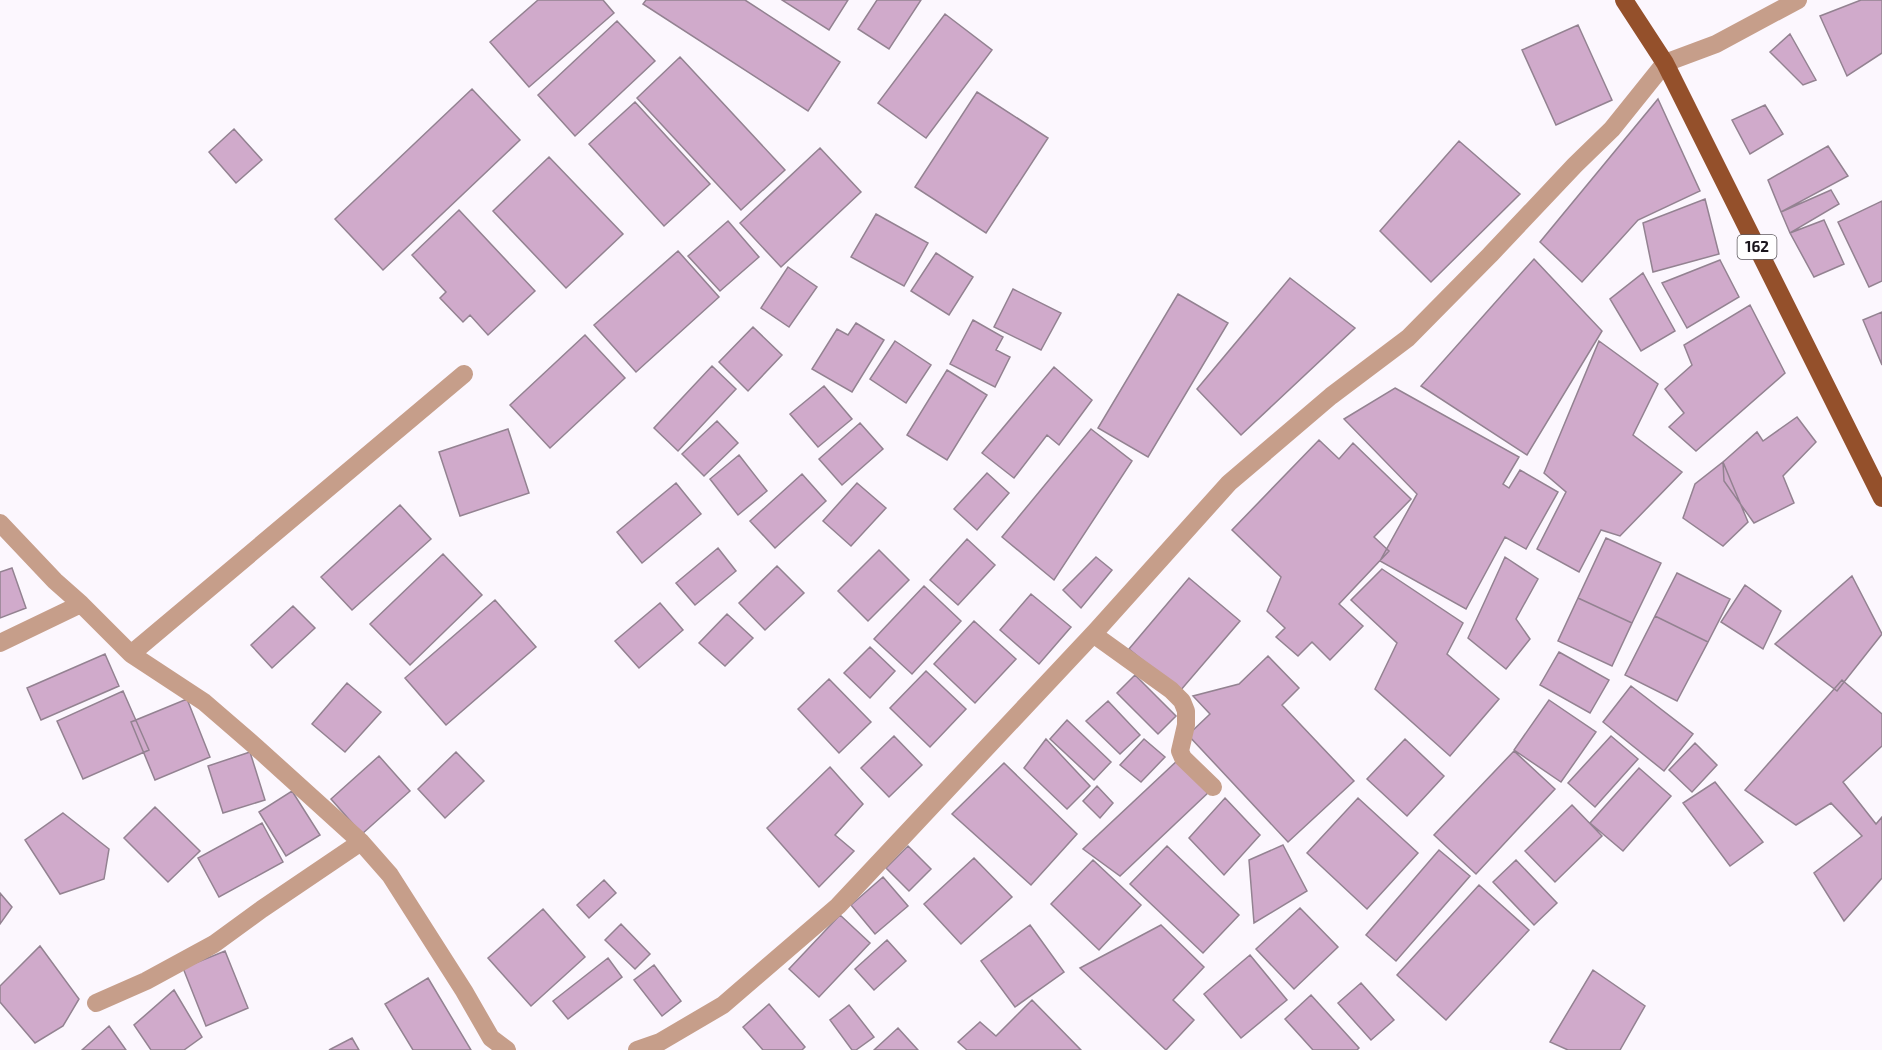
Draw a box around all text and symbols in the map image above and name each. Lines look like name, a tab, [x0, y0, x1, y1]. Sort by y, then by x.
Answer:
road number: 162	[1738, 235, 1776, 259]

